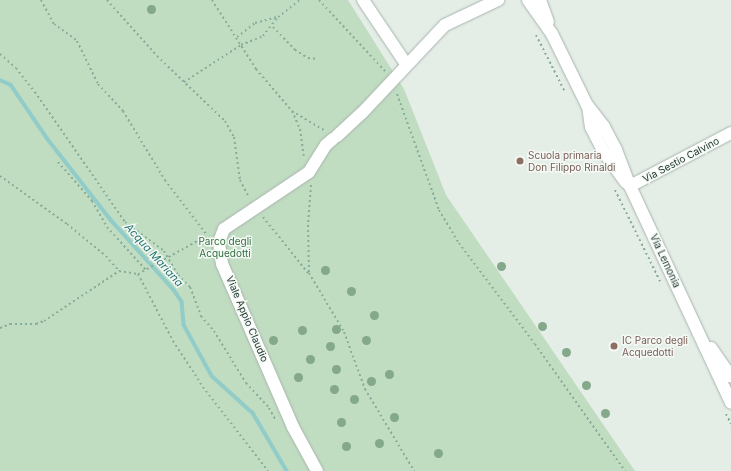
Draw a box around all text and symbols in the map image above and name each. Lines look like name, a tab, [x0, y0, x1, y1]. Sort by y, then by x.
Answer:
street label: Via Sestio Calvino	[641, 135, 721, 185]
place label: Scuola primaria Don Filippo Rinaldi	[528, 149, 616, 172]
marker: Scuola primaria Don Filippo Rinaldi	[515, 156, 525, 166]
water label: Acqua Mariana	[122, 221, 186, 289]
street label: Via Lemonia	[647, 232, 683, 290]
park label: Parco degli Acquedotti	[198, 235, 252, 258]
street label: Viale Appio Claudio	[223, 274, 271, 364]
place label: IC Parco degli Acquedotti	[622, 334, 688, 358]
marker: IC Parco degli Acquedotti	[609, 341, 619, 351]

